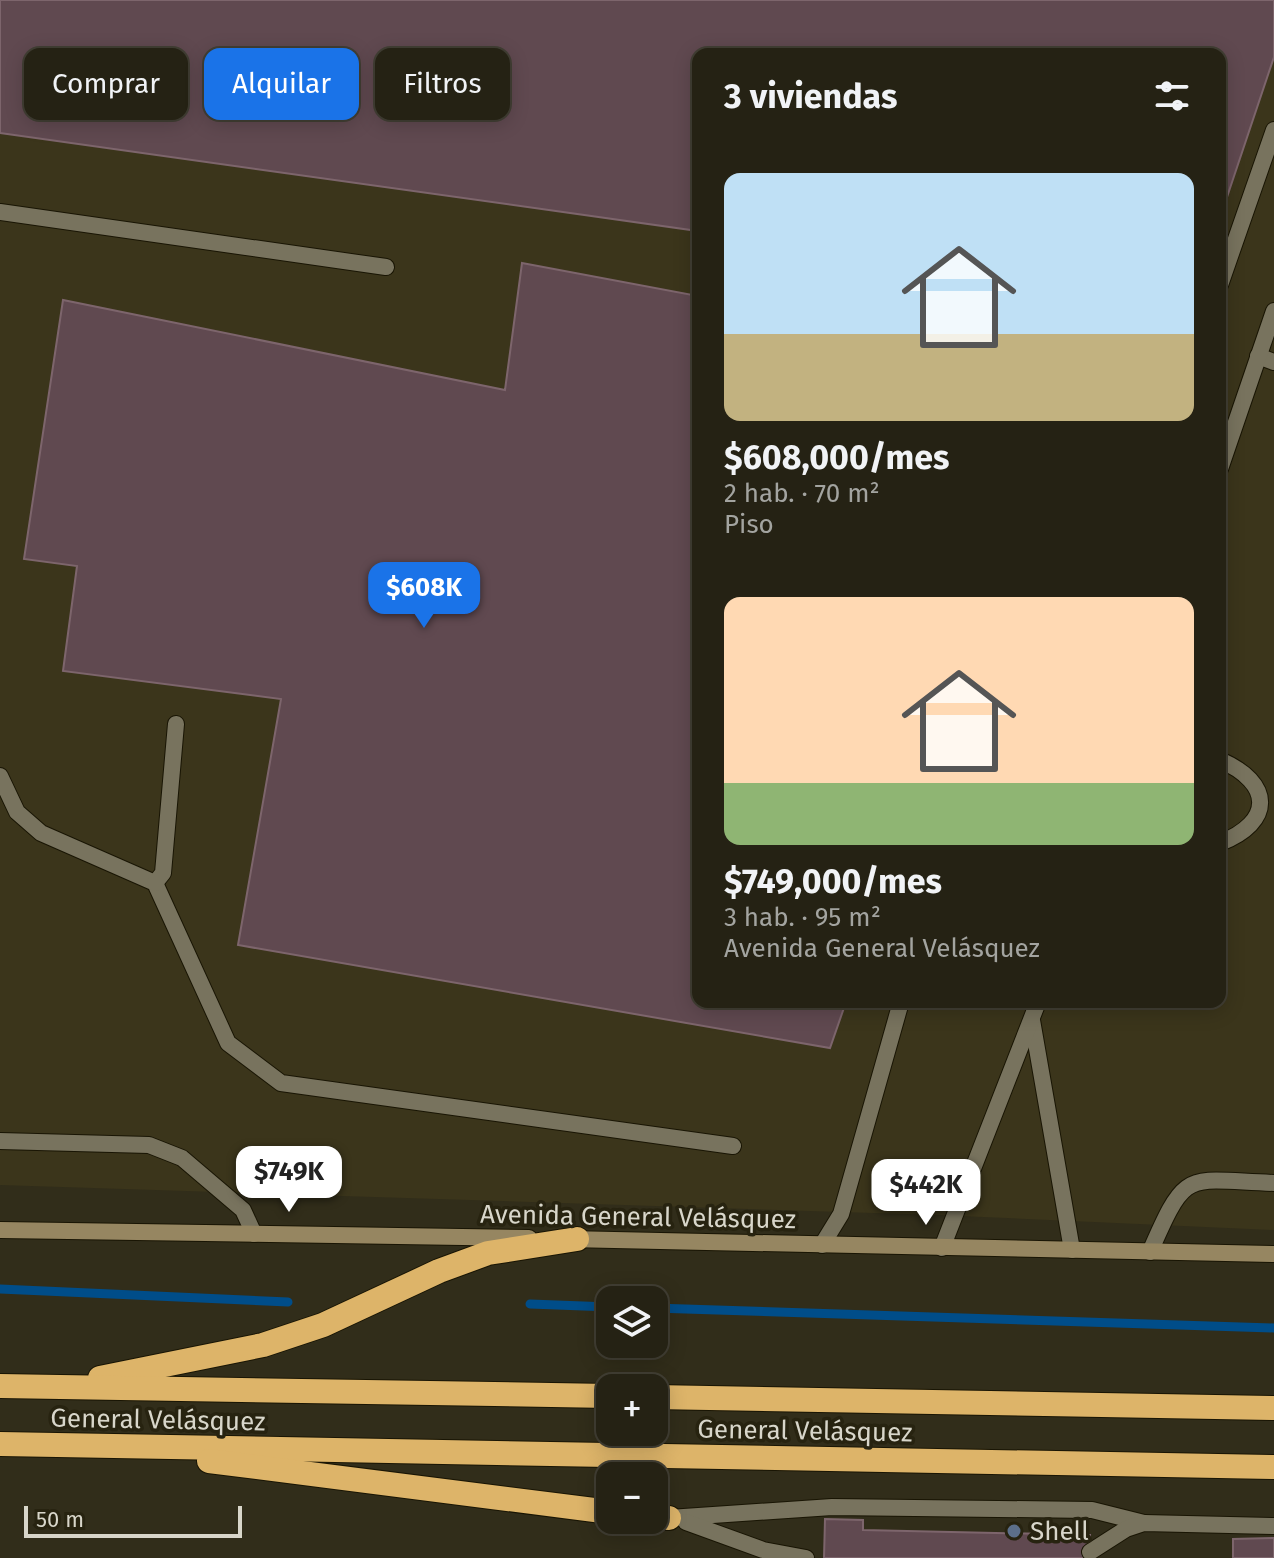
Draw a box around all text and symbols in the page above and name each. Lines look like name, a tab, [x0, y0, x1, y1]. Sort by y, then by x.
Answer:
chip: Comprar	[24, 48, 188, 120]
chip: Alquilar	[204, 48, 359, 120]
chip: Filtros	[375, 48, 510, 120]
icon: filters	[1150, 74, 1194, 118]
text: 3 viviendas	[724, 76, 897, 117]
icon: home	[887, 225, 1031, 369]
text: $608,000/mes	[724, 437, 949, 478]
text: 2 hab. · 70 m²	[724, 478, 880, 509]
text: Piso	[724, 509, 774, 540]
pin: $608K	[368, 562, 480, 630]
text: $608K	[386, 572, 462, 603]
icon: home	[887, 649, 1031, 793]
text: $749,000/mes	[724, 861, 942, 902]
text: 3 hab. · 95 m²	[724, 902, 881, 933]
text: Avenida General Velásquez	[724, 933, 1040, 964]
pin: $749K	[233, 1146, 345, 1214]
text: $749K	[254, 1156, 324, 1187]
pin: $442K	[870, 1159, 982, 1227]
text: $442K	[889, 1169, 963, 1200]
street label: Avenida General Velásquez	[480, 1199, 796, 1235]
map controls	[596, 1286, 668, 1534]
button: layers	[596, 1286, 668, 1358]
button: +	[596, 1374, 668, 1446]
street label: General Velásquez	[50, 1403, 266, 1437]
street label: General Velásquez	[697, 1414, 913, 1448]
button: −	[596, 1462, 668, 1534]
scale bar	[24, 1502, 242, 1538]
text: 50 m	[36, 1506, 84, 1533]
place label: Shell	[1030, 1516, 1089, 1547]
marker: Shell	[1005, 1522, 1023, 1540]

